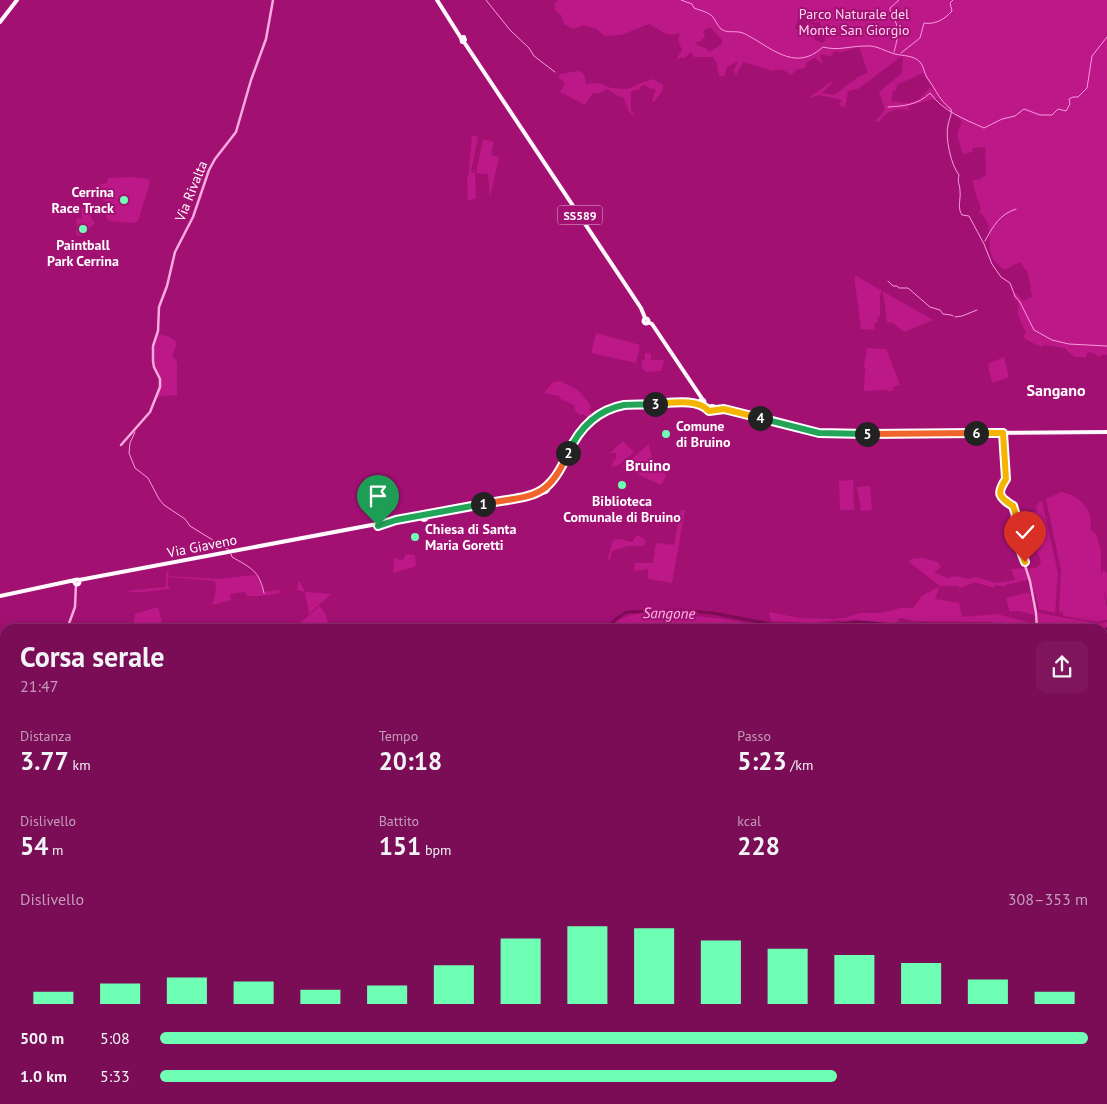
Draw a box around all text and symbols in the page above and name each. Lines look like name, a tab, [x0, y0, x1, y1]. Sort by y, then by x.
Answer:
park label: Parco Naturale del Monte San Giorgio	[799, 5, 909, 39]
street label: Via Rivalta	[170, 158, 211, 225]
place label: Cerrina Race Track	[51, 183, 114, 217]
marker: Cerrina Race Track	[118, 194, 130, 206]
road number: SS589	[558, 206, 602, 224]
marker: Paintball Park Cerrina	[77, 223, 89, 235]
place label: Paintball Park Cerrina	[47, 236, 119, 270]
district label: Sangano	[1027, 380, 1086, 400]
pin: 3	[642, 392, 668, 416]
text: 3	[652, 395, 659, 413]
pin: 4	[748, 406, 772, 430]
text: 4	[757, 409, 764, 427]
place label: Comune di Bruino	[676, 417, 731, 451]
pin: 6	[964, 420, 988, 446]
pin: 5	[854, 422, 880, 446]
text: 6	[973, 424, 980, 442]
text: 5	[864, 425, 871, 443]
marker: Comune di Bruino	[660, 428, 672, 440]
pin: 2	[556, 440, 580, 466]
text: 2	[565, 444, 572, 462]
district label: Bruino	[625, 455, 671, 475]
pin	[357, 475, 399, 526]
marker: Biblioteca Comunale di Bruino	[616, 479, 628, 491]
icon: arrive	[364, 482, 392, 510]
pin: 1	[470, 492, 496, 516]
place label: Biblioteca Comunale di Bruino	[563, 492, 681, 526]
text: 1	[480, 495, 487, 513]
pin	[1004, 511, 1046, 562]
icon: check	[1011, 518, 1039, 546]
place label: Chiesa di Santa Maria Goretti	[425, 520, 516, 554]
street label: Via Giaveno	[165, 530, 238, 562]
marker: Chiesa di Santa Maria Goretti	[409, 531, 421, 543]
water label: Sangone	[643, 603, 695, 623]
text: Corsa serale	[20, 638, 165, 675]
button: share	[1036, 641, 1088, 693]
text: 21:47	[20, 676, 58, 696]
text: Distanza	[20, 727, 71, 745]
text: Tempo	[379, 727, 418, 745]
text: Passo	[737, 727, 771, 745]
text: 3.77	[20, 745, 69, 777]
text: 20:18	[379, 745, 442, 777]
text: 5:23	[737, 745, 787, 777]
text: km	[69, 756, 91, 774]
text: /km	[787, 756, 813, 774]
text: Dislivello	[20, 812, 76, 830]
text: Battito	[379, 812, 419, 830]
text: kcal	[737, 812, 761, 830]
text: 54	[20, 830, 48, 862]
text: 151	[379, 830, 421, 862]
text: 228	[737, 830, 780, 862]
text: m	[48, 841, 63, 859]
text: bpm	[421, 841, 451, 859]
text: Dislivello	[20, 889, 84, 909]
text: 308–353 m	[1008, 889, 1088, 909]
text: 500 m	[20, 1028, 64, 1048]
text: 5:08	[100, 1028, 130, 1048]
text: 1.0 km	[20, 1066, 67, 1086]
text: 5:33	[100, 1066, 130, 1086]

